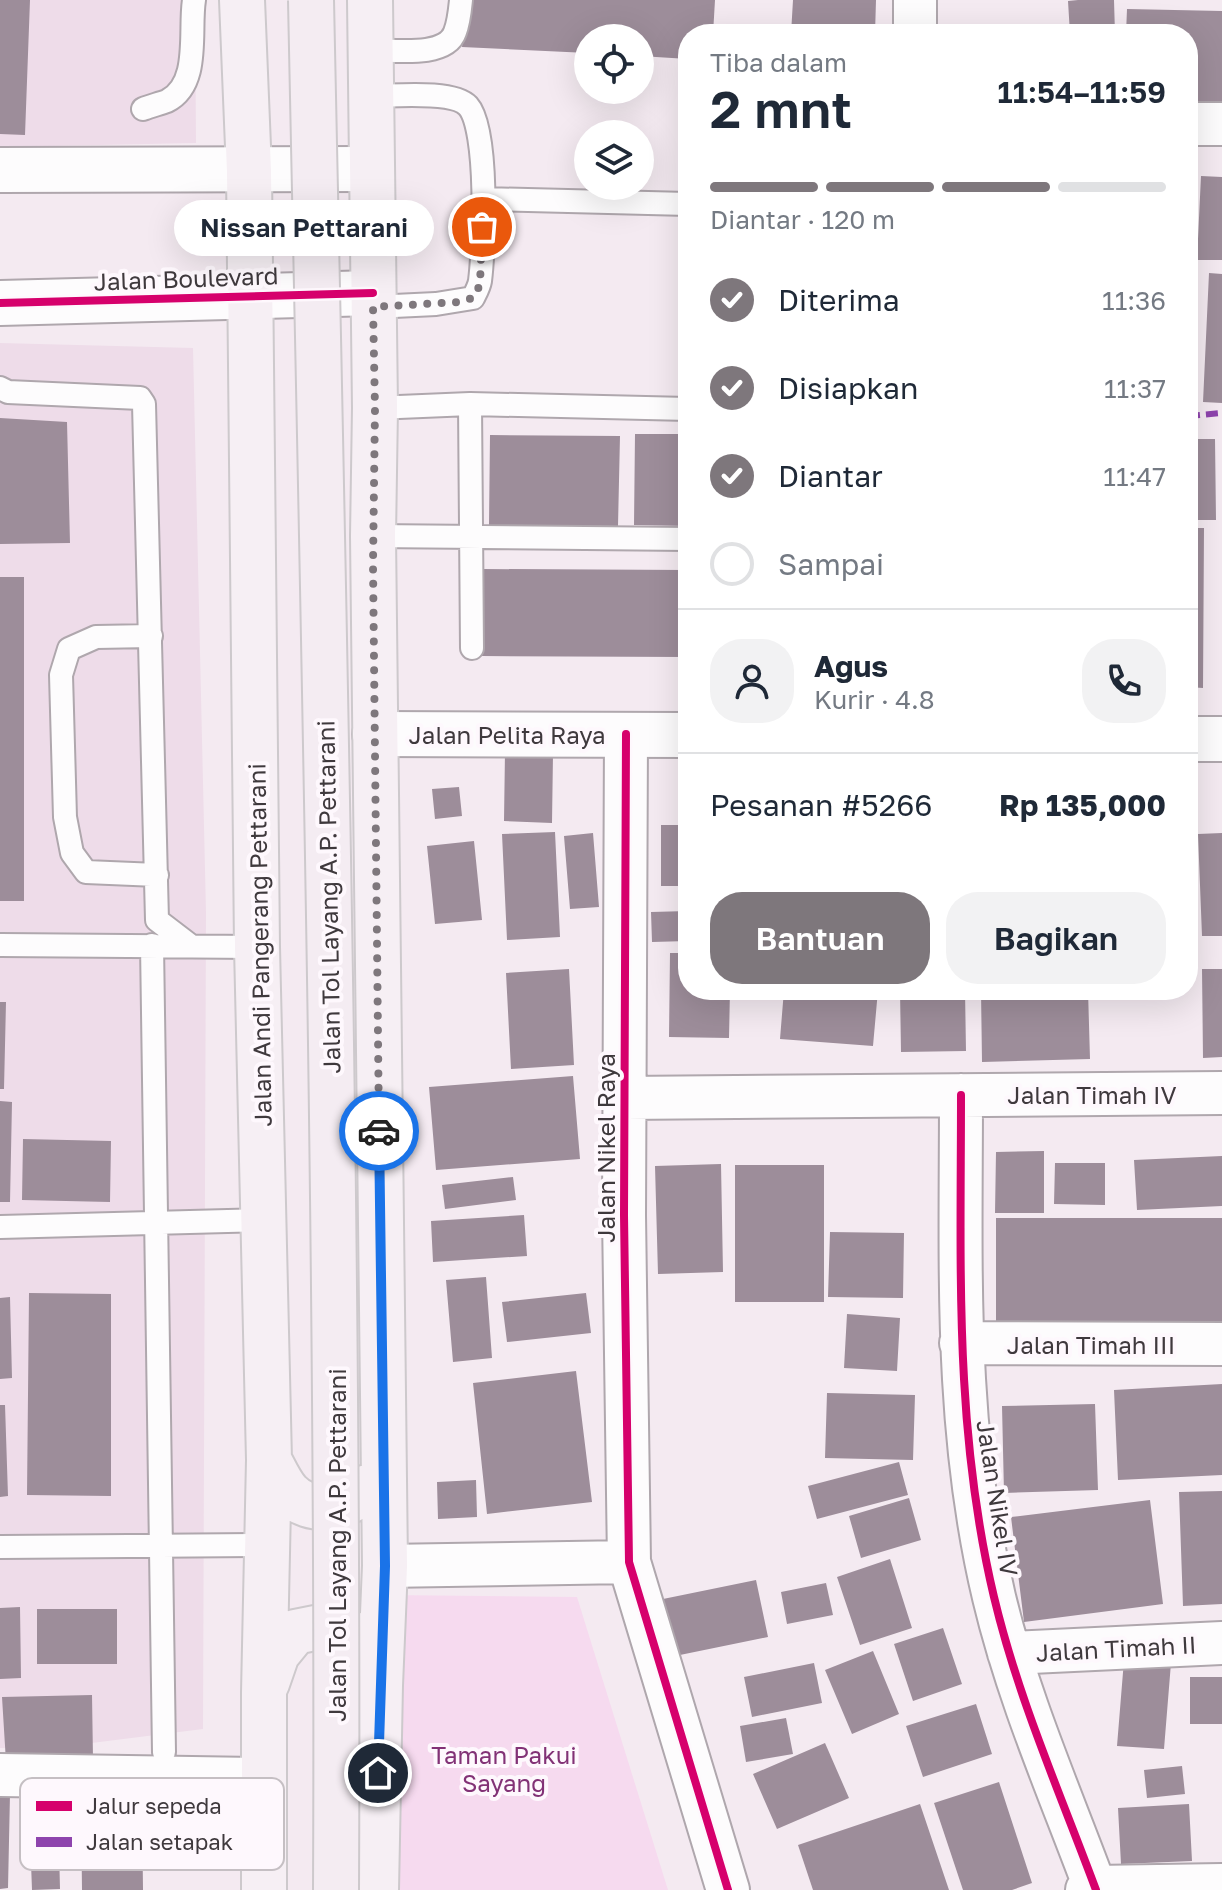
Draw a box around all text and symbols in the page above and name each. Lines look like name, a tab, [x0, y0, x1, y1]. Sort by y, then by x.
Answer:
map controls	[574, 24, 654, 200]
button: locate	[574, 24, 654, 104]
text: Tiba dalam	[710, 47, 847, 78]
text: 11:54–11:59	[998, 74, 1166, 110]
text: 2 mnt	[710, 77, 852, 139]
button: layers	[574, 120, 654, 200]
pin	[448, 193, 516, 261]
callout: Nissan Pettarani	[174, 199, 434, 255]
text: Diantar · 120 m	[710, 204, 895, 235]
icon: bag	[460, 205, 504, 249]
text: Nissan Pettarani	[200, 212, 408, 243]
street label: Jalan Boulevard	[93, 260, 279, 296]
icon: check	[710, 278, 754, 322]
text: Diterima	[778, 282, 900, 318]
text: 11:36	[1102, 285, 1166, 316]
icon: check	[710, 366, 754, 410]
text: Disiapkan	[778, 370, 918, 406]
text: 11:37	[1104, 373, 1166, 404]
icon: check	[710, 454, 754, 498]
text: Diantar	[778, 458, 883, 494]
text: 11:47	[1103, 461, 1166, 492]
text: Sampai	[778, 546, 884, 582]
button: person	[710, 639, 794, 723]
button: phone	[1082, 639, 1166, 723]
text: Agus	[814, 648, 888, 684]
text: Kurir · 4.8	[814, 684, 935, 715]
street label: Jalan Tol Layang A.P. Pettarani	[310, 720, 346, 1074]
street label: Jalan Pelita Raya	[409, 720, 606, 749]
street label: Jalan Andi Pangerang Pettarani	[241, 763, 277, 1127]
text: Pesanan #5266	[710, 787, 932, 823]
text: Rp 135,000	[999, 787, 1166, 823]
button: Bantuan	[710, 892, 930, 984]
button: Bagikan	[946, 892, 1166, 984]
street label: Jalan Nikel Raya	[591, 1053, 620, 1243]
street label: Jalan Timah IV	[1007, 1080, 1177, 1109]
courier	[339, 1091, 419, 1171]
icon: car	[357, 1109, 401, 1153]
street label: Jalan Timah III	[1007, 1330, 1175, 1359]
street label: Jalan Tol Layang A.P. Pettarani	[322, 1368, 351, 1722]
street label: Jalan Nikel IV	[971, 1418, 1025, 1578]
street label: Jalan Timah II	[1035, 1629, 1197, 1667]
pin	[344, 1739, 412, 1807]
park label: Taman Pakui Sayang	[431, 1740, 577, 1797]
icon: home	[356, 1751, 400, 1795]
legend	[20, 1778, 284, 1870]
text: Jalur sepeda	[86, 1792, 222, 1819]
text: Jalan setapak	[86, 1828, 233, 1855]

